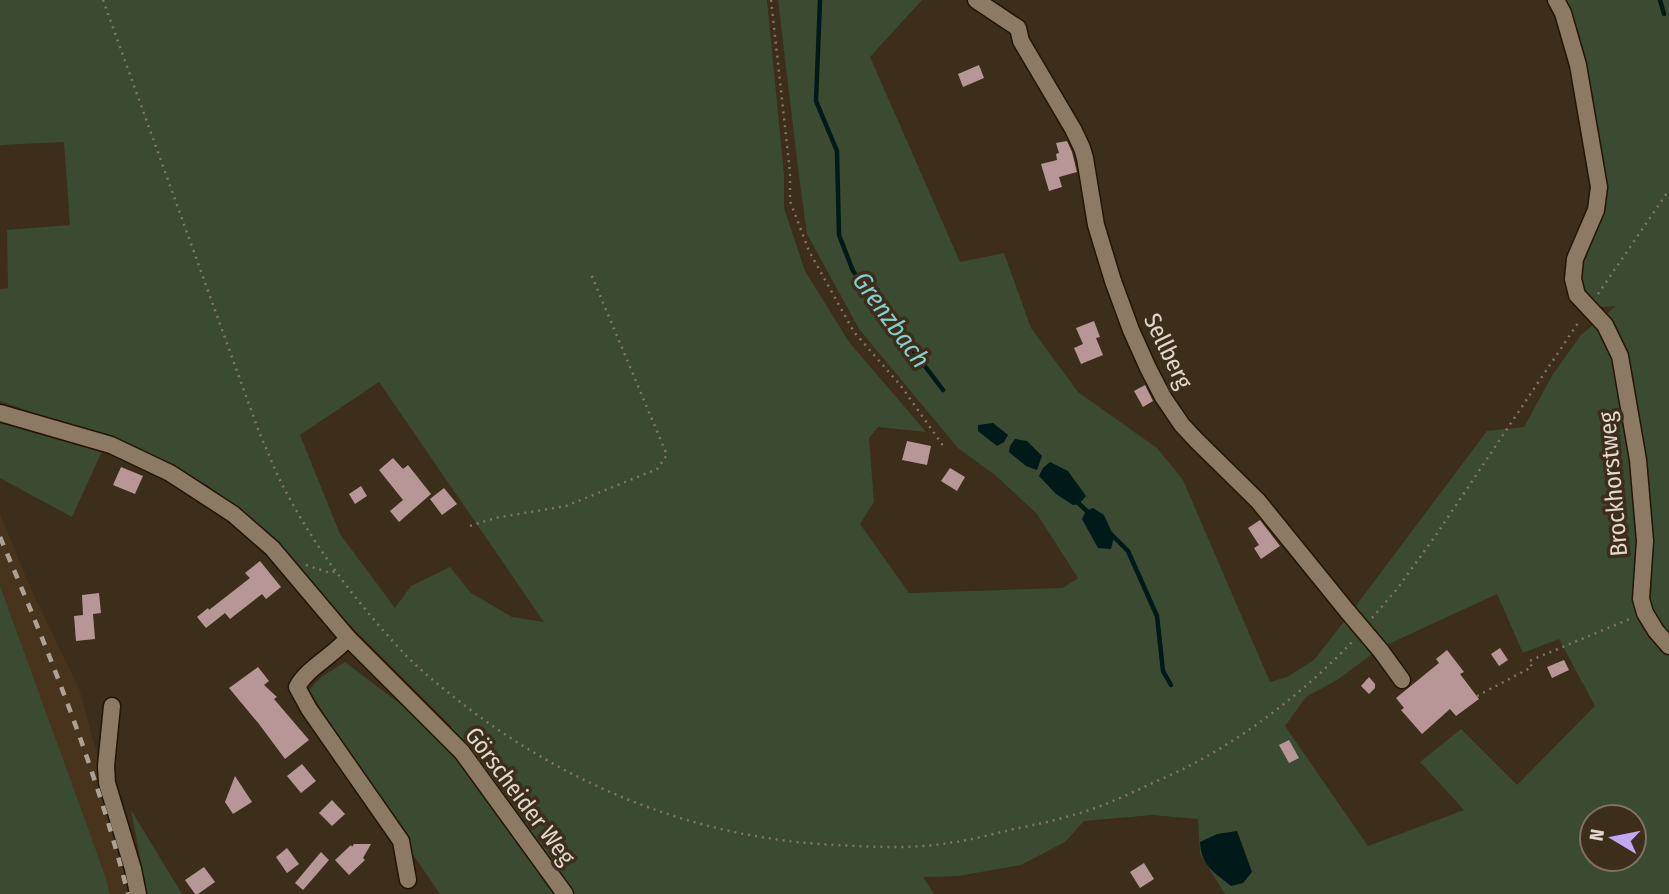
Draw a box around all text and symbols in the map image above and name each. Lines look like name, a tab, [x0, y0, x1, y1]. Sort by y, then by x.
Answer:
water label: Grenzbach	[846, 266, 936, 374]
street label: Sellberg	[1138, 309, 1199, 394]
street label: Brockhorstweg	[1593, 410, 1633, 558]
street label: Görscheider Weg	[459, 722, 581, 871]
north arrow	[1578, 803, 1648, 873]
text: N	[1584, 828, 1609, 843]

